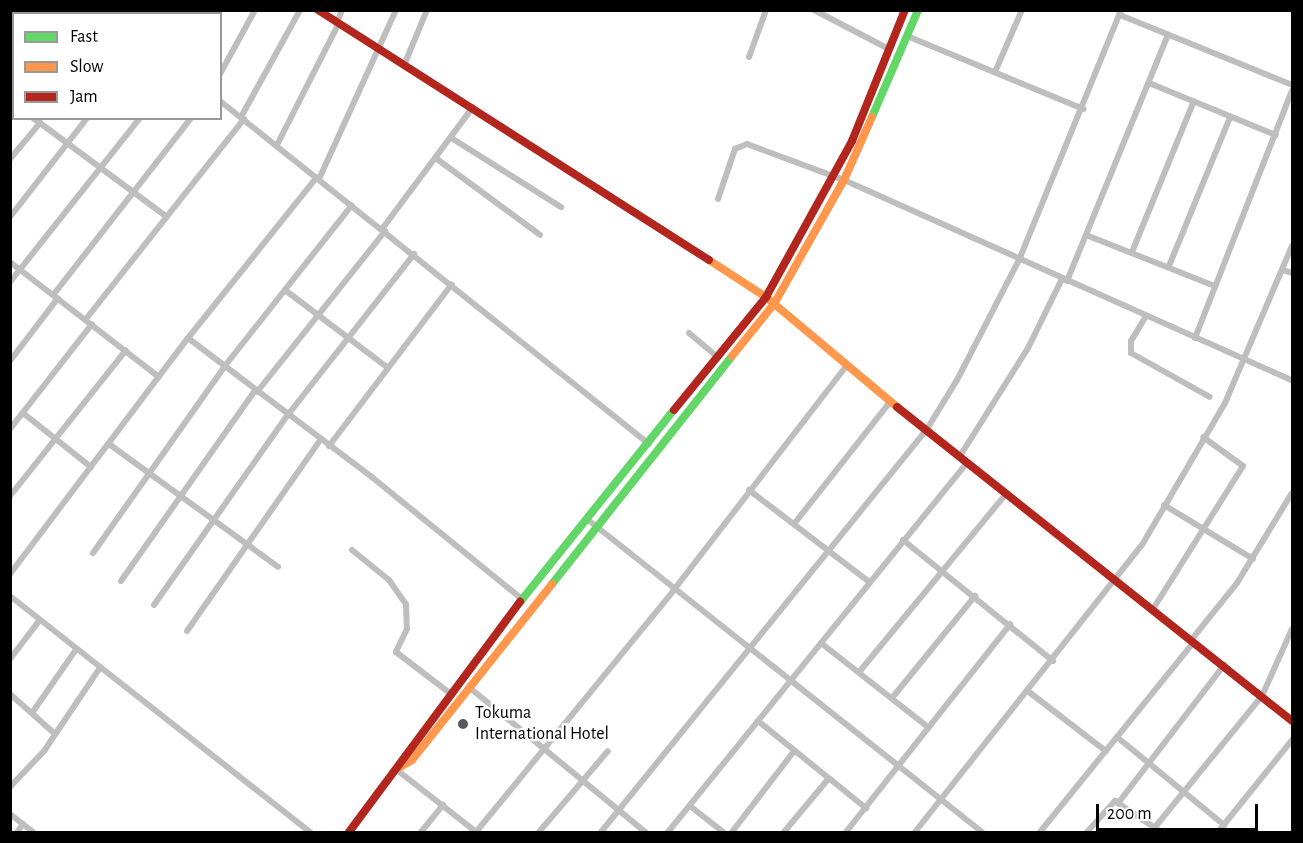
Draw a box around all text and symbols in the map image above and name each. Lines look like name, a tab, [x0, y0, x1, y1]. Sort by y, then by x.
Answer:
legend	[12, 12, 222, 120]
text: Fast	[70, 28, 98, 46]
text: Slow	[70, 58, 103, 76]
text: Jam	[70, 88, 98, 106]
place label: Tokuma International Hotel	[475, 703, 609, 746]
marker: Tokuma International Hotel	[456, 717, 470, 731]
scale bar	[1099, 792, 1261, 830]
text: 200 m	[1107, 805, 1152, 823]

